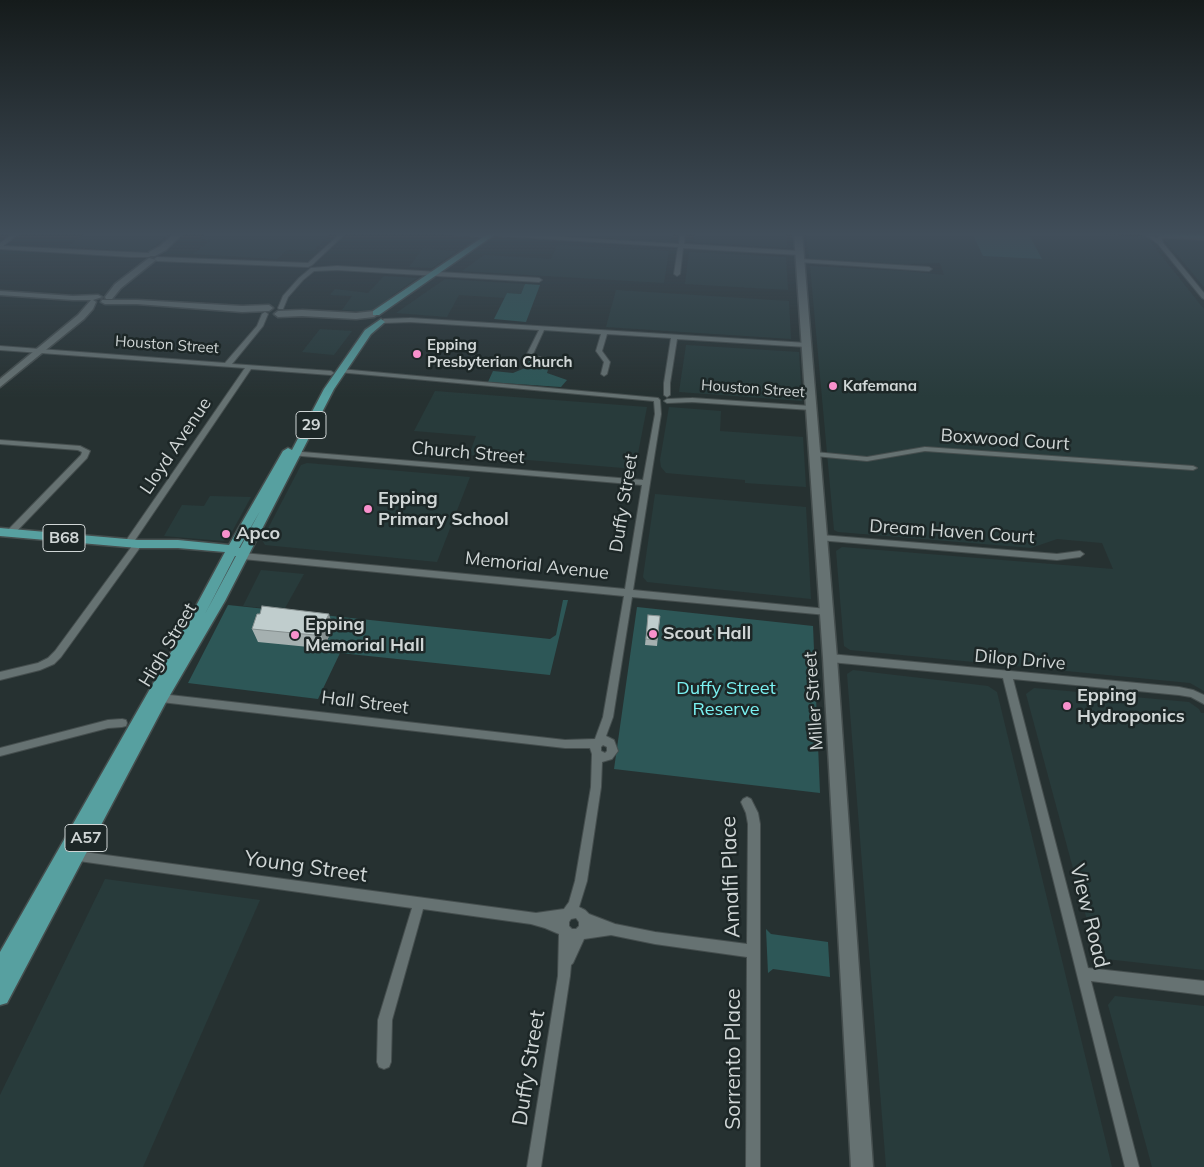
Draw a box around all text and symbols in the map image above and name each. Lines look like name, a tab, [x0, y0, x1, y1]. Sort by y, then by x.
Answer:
street label: Houston Street	[114, 332, 220, 358]
place label: Epping Presbyterian Church	[427, 336, 573, 371]
marker: Epping Presbyterian Church	[411, 348, 423, 360]
street label: Houston Street	[700, 376, 806, 402]
place label: Kafemana	[843, 377, 917, 395]
marker: Kafemana	[827, 380, 839, 392]
street label: Lloyd Avenue	[136, 394, 216, 498]
road number: 29	[296, 412, 326, 438]
street label: Boxwood Court	[940, 425, 1070, 455]
street label: Church Street	[410, 437, 526, 469]
street label: Duffy Street	[606, 452, 642, 554]
place label: Epping Primary School	[378, 488, 509, 530]
marker: Epping Primary School	[362, 503, 374, 515]
street label: Dream Haven Court	[869, 515, 1035, 549]
place label: Apco	[236, 523, 280, 545]
road number: B68	[43, 524, 85, 552]
marker: Apco	[220, 528, 232, 540]
street label: Memorial Avenue	[464, 548, 610, 584]
street label: High Street	[135, 599, 201, 691]
place label: Epping Memorial Hall	[305, 614, 424, 656]
place label: Scout Hall	[663, 623, 751, 645]
marker: Scout Hall	[647, 628, 659, 640]
marker: Epping Memorial Hall	[289, 629, 301, 641]
street label: Dilop Drive	[974, 645, 1066, 675]
street label: Miller Street	[800, 651, 828, 751]
park label: Duffy Street Reserve	[676, 678, 776, 721]
place label: Epping Hydroponics	[1077, 685, 1185, 728]
street label: Hall Street	[320, 687, 410, 719]
marker: Epping Hydroponics	[1061, 700, 1073, 712]
street label: Amalfi Place	[716, 816, 746, 938]
road number: A57	[65, 824, 107, 851]
street label: Young Street	[243, 846, 369, 888]
street label: View Road	[1064, 861, 1114, 971]
street label: Sorrento Place	[721, 988, 747, 1130]
street label: Duffy Street	[507, 1009, 551, 1127]

